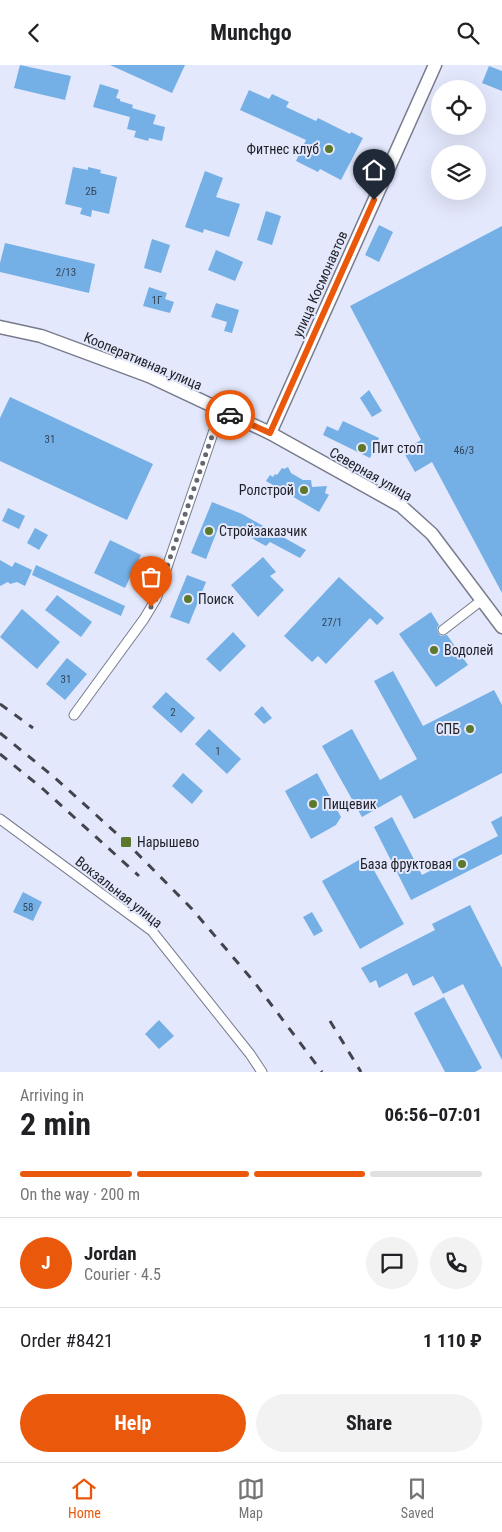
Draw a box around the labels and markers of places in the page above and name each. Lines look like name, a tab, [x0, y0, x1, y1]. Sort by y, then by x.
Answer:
place label: Фитнес клуб	[247, 141, 319, 157]
marker: Фитнес клуб	[323, 143, 335, 155]
pin	[353, 149, 395, 200]
place label: Пит стоп	[372, 440, 423, 456]
marker: Пит стоп	[356, 442, 368, 454]
place label: Ролстрой	[239, 482, 294, 498]
marker: Ролстрой	[298, 484, 310, 496]
place label: Стройзаказчик	[219, 523, 307, 539]
marker: Стройзаказчик	[203, 525, 215, 537]
pin	[130, 556, 172, 607]
place label: Поиск	[198, 591, 234, 607]
marker: Поиск	[182, 593, 194, 605]
place label: Водолей	[444, 642, 493, 658]
marker: Водолей	[428, 644, 440, 656]
place label: СПБ	[436, 721, 460, 737]
marker: СПБ	[464, 723, 476, 735]
place label: Пищевик	[323, 796, 377, 812]
marker: Пищевик	[307, 798, 319, 810]
place label: Нарышево	[137, 834, 199, 850]
marker: Нарышево	[119, 835, 133, 849]
place label: База фруктовая	[360, 856, 452, 872]
marker: База фруктовая	[456, 858, 468, 870]

